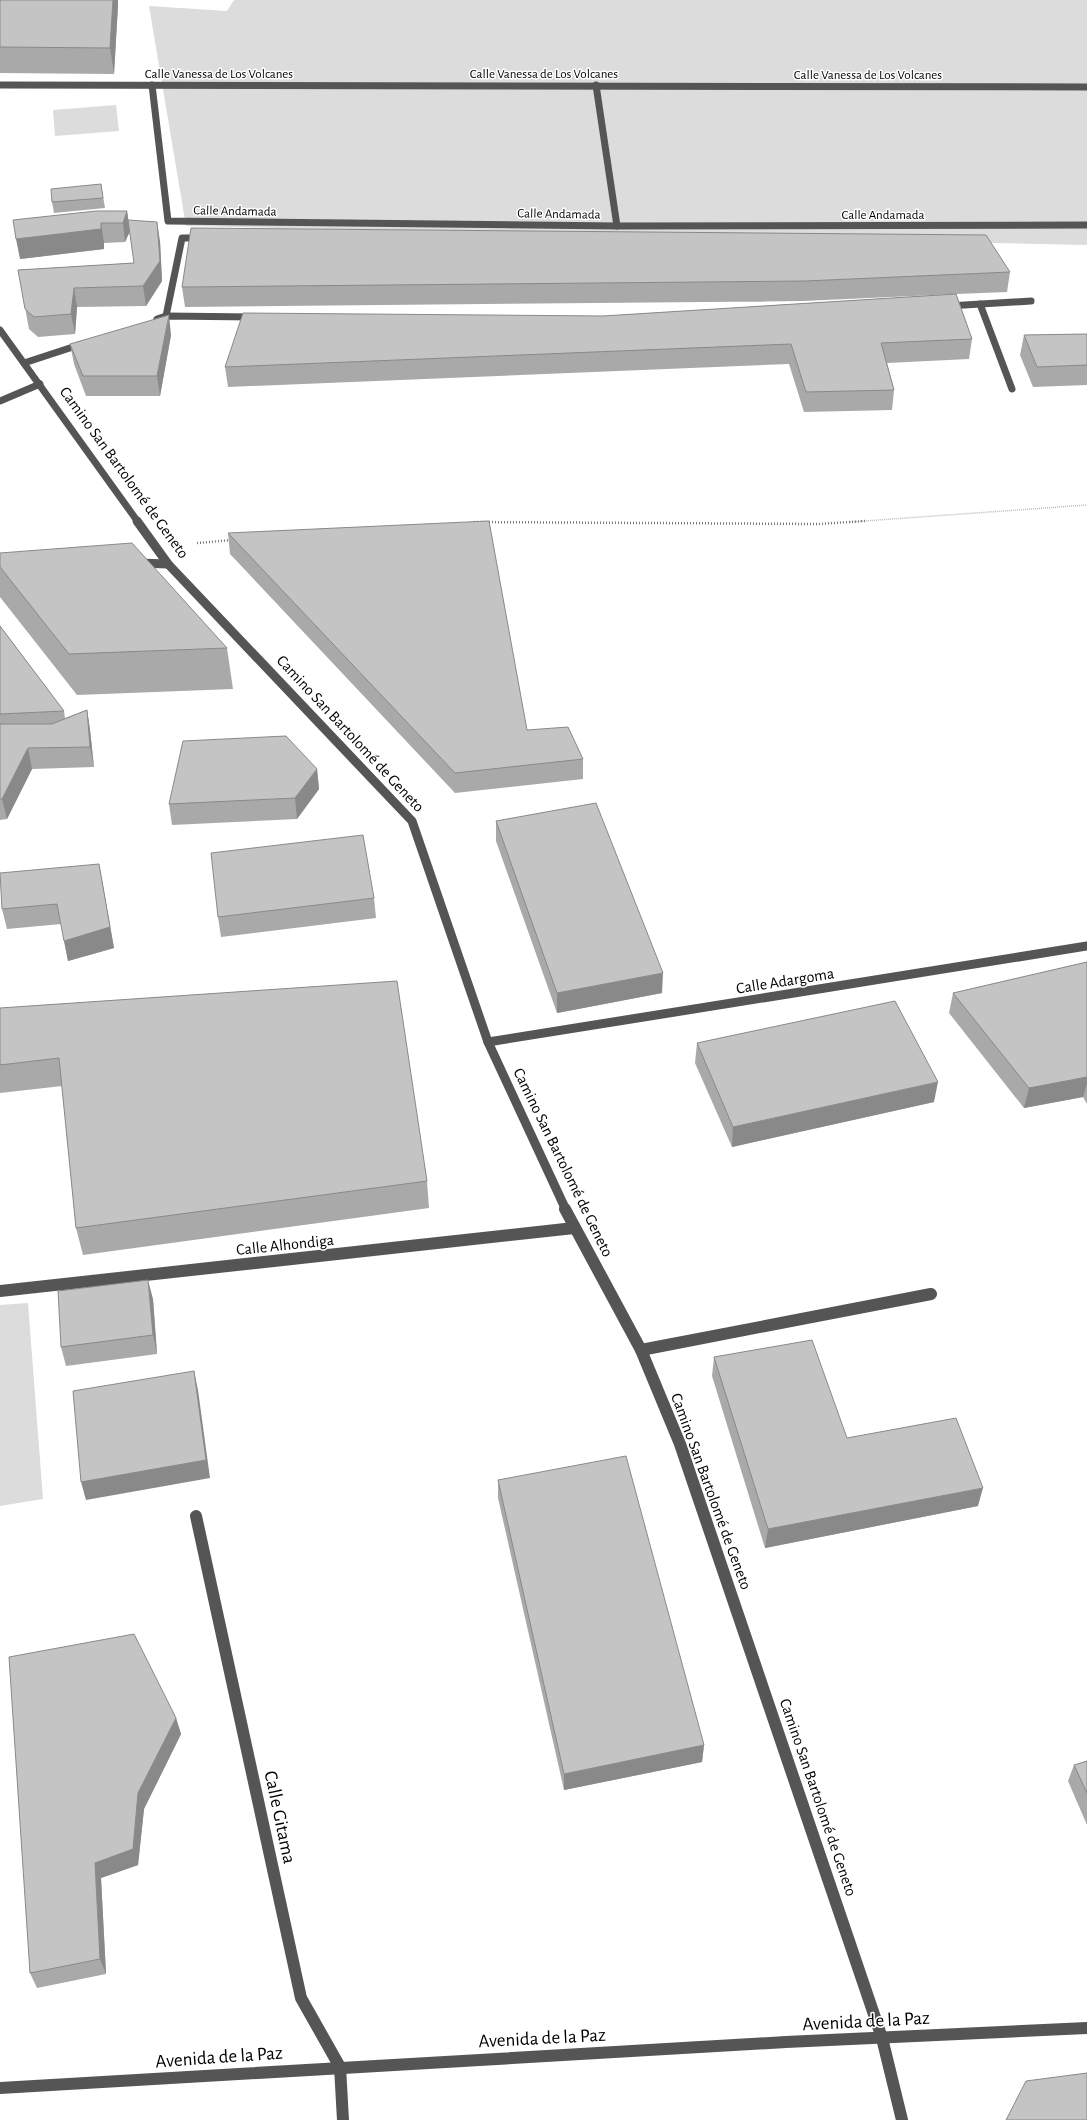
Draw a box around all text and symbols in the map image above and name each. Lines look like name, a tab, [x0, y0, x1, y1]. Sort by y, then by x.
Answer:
street label: Calle Vanessa de Los Volcanes	[145, 68, 293, 81]
street label: Calle Vanessa de Los Volcanes	[470, 68, 618, 81]
street label: Calle Vanessa de Los Volcanes	[794, 69, 942, 82]
street label: Calle Andamada	[193, 204, 277, 219]
street label: Calle Andamada	[517, 207, 601, 222]
street label: Calle Andamada	[841, 209, 925, 222]
street label: Camino San Bartolomé de Geneto	[57, 384, 192, 561]
street label: Camino San Bartolomé de Geneto	[274, 652, 427, 815]
street label: Calle Adargoma	[735, 965, 835, 997]
street label: Camino San Bartolomé de Geneto	[510, 1066, 616, 1259]
street label: Calle Alhondiga	[235, 1232, 335, 1258]
street label: Camino San Bartolomé de Geneto	[668, 1391, 754, 1592]
street label: Camino San Bartolomé de Geneto	[777, 1696, 860, 1898]
street label: Calle Gitama	[260, 1769, 299, 1866]
street label: Avenida de la Paz	[802, 2009, 930, 2034]
street label: Avenida de la Paz	[478, 2026, 606, 2051]
street label: Avenida de la Paz	[155, 2044, 284, 2071]

